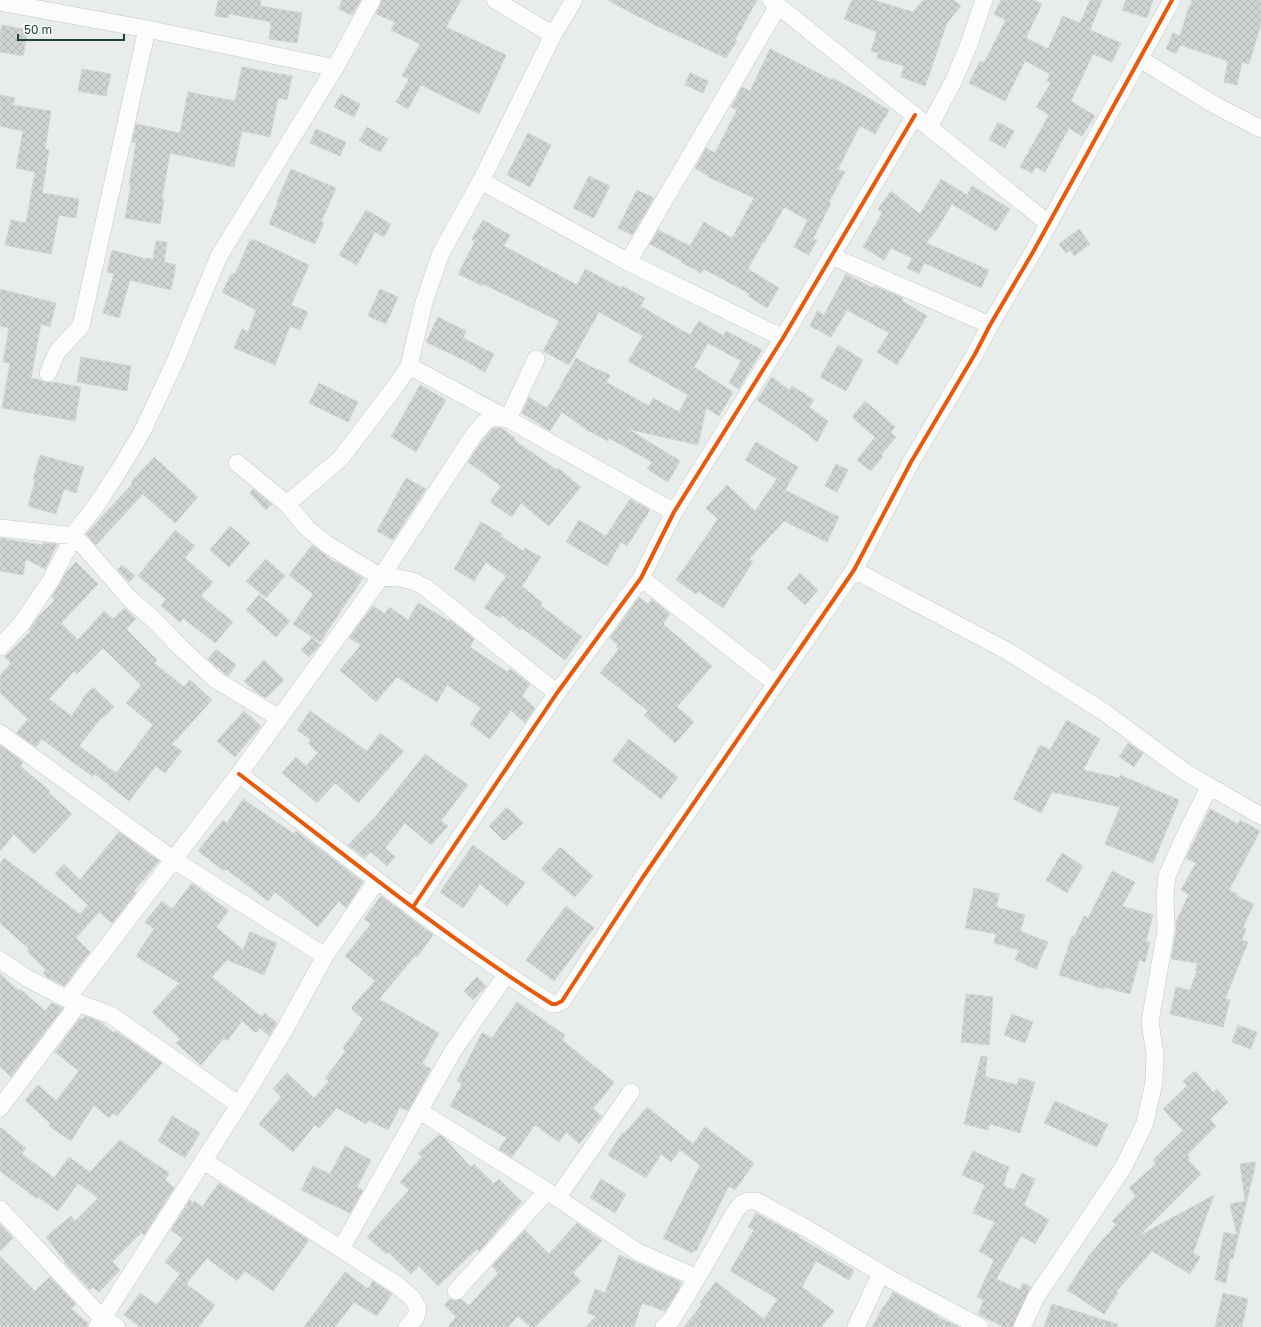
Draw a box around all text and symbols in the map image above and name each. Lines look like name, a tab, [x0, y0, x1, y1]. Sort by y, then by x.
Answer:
scale bar	[18, 16, 124, 42]
text: 50 m	[24, 22, 52, 37]

